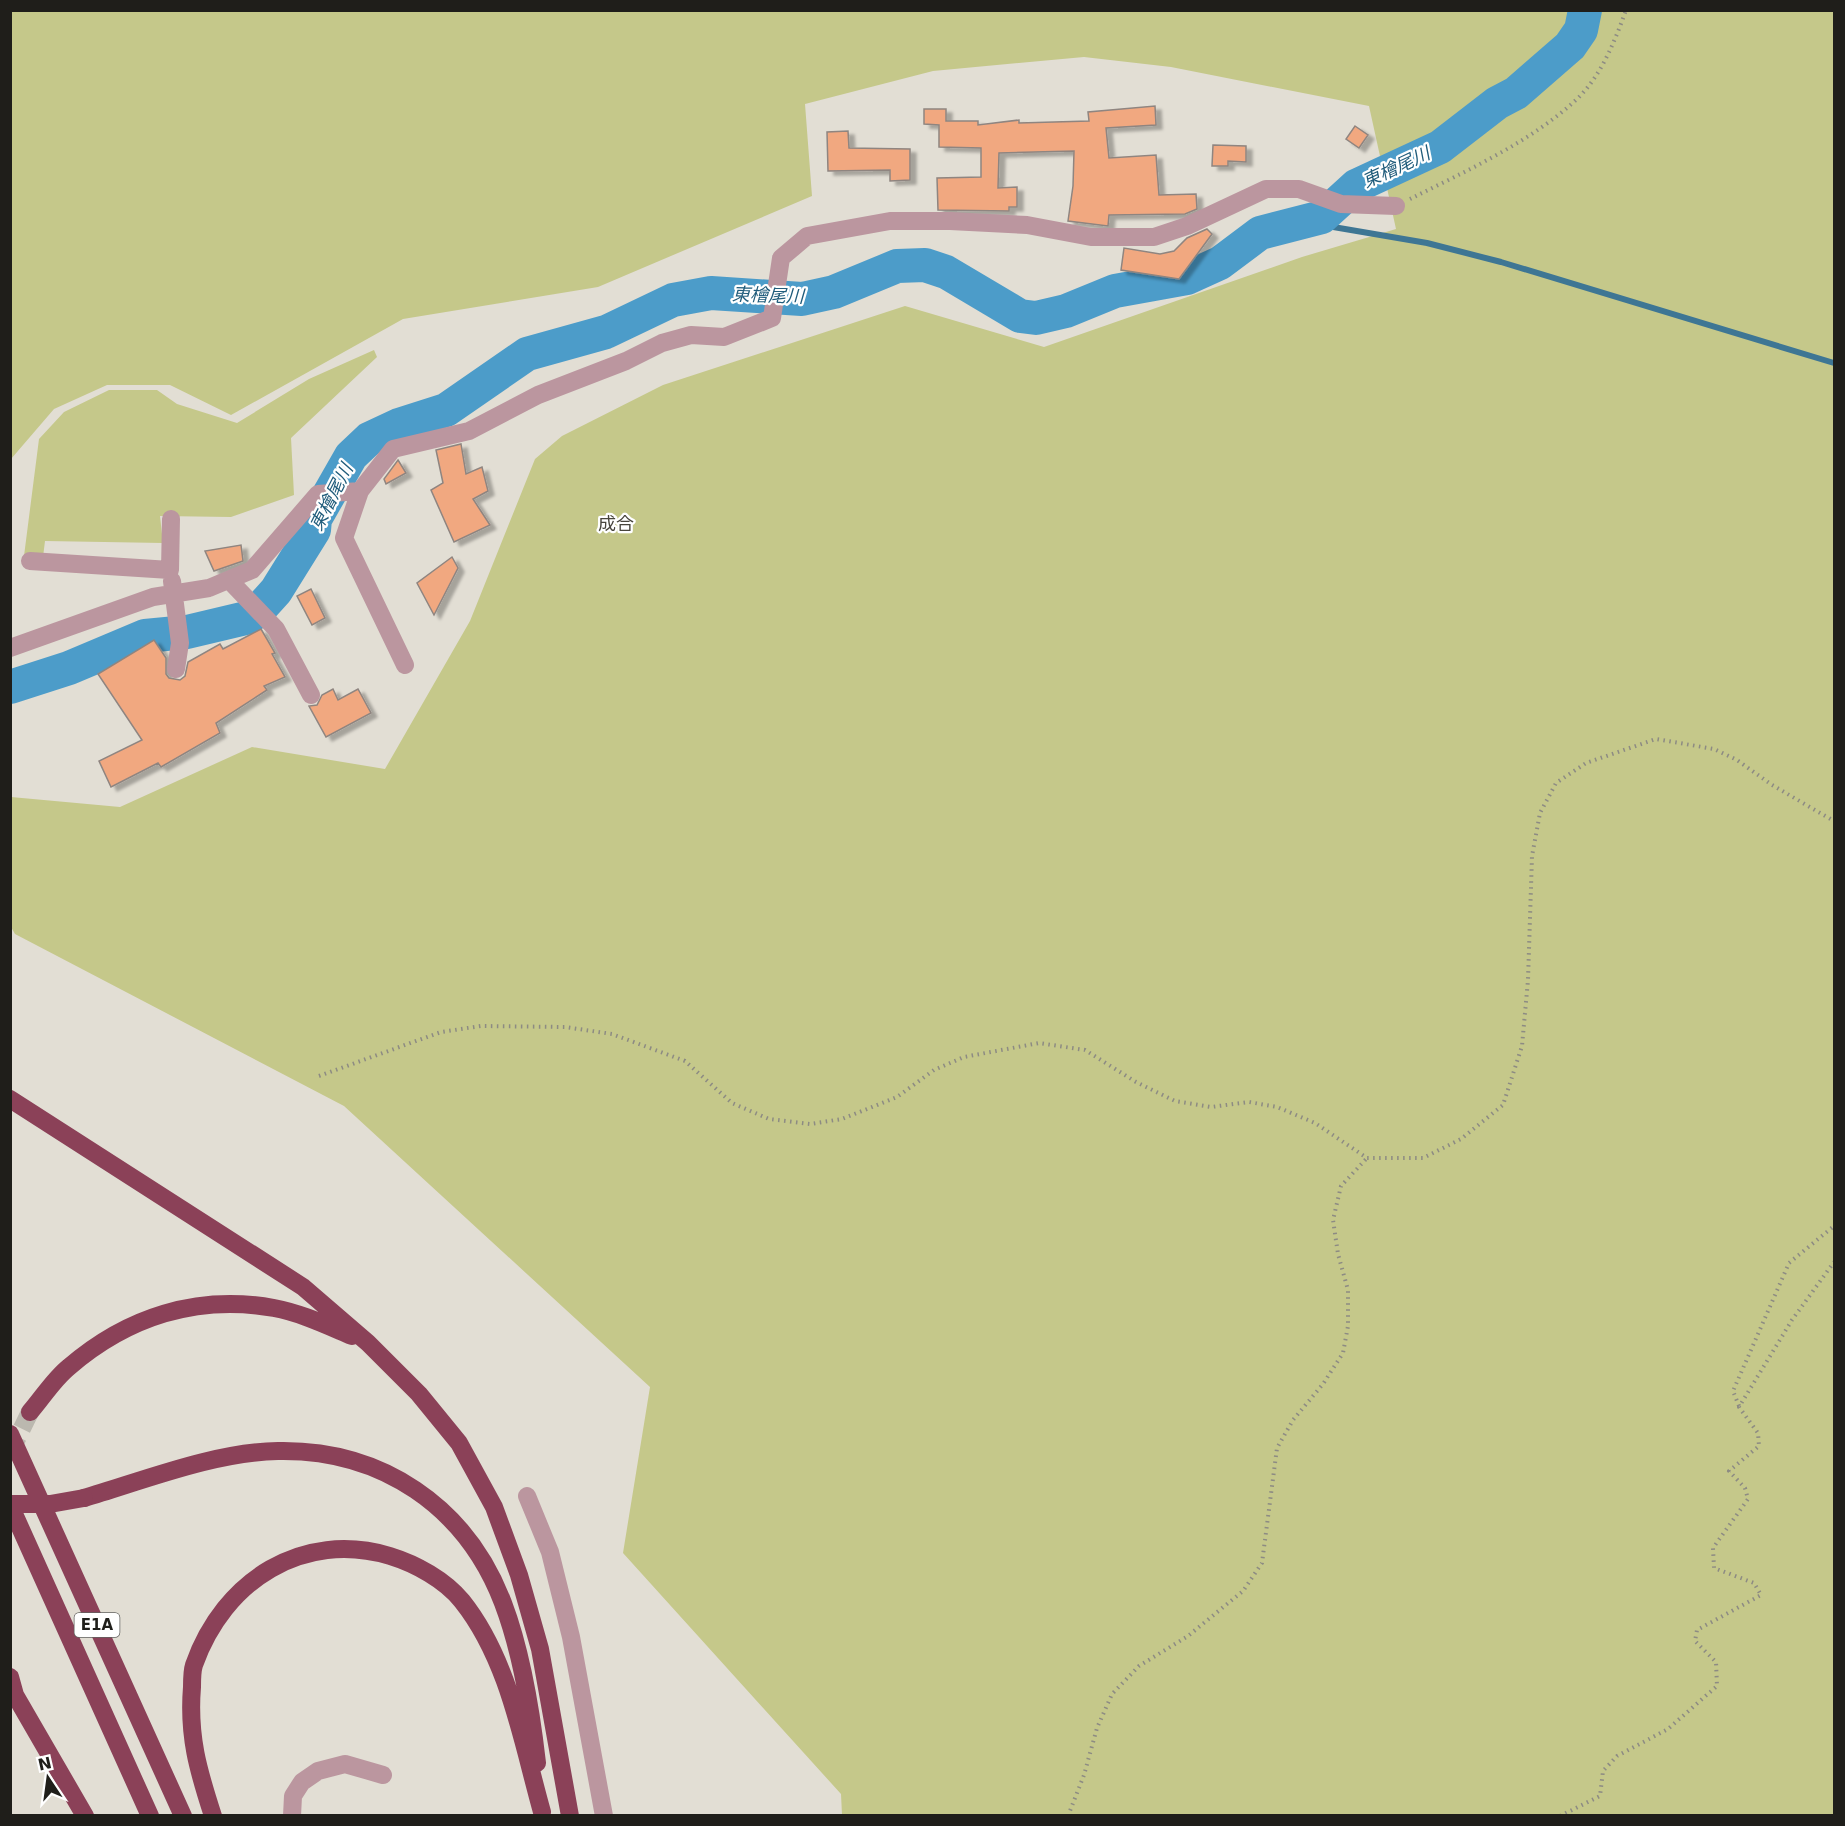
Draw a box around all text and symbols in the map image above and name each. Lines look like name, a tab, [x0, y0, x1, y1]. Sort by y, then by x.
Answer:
water label: 東檜尾川	[1359, 141, 1435, 192]
water label: 東檜尾川	[732, 283, 806, 307]
water label: 東檜尾川	[305, 458, 358, 534]
district label: 成合	[598, 513, 634, 534]
road number: E1A	[74, 1613, 120, 1637]
north arrow	[18, 1748, 78, 1808]
text: N	[36, 1753, 53, 1775]

